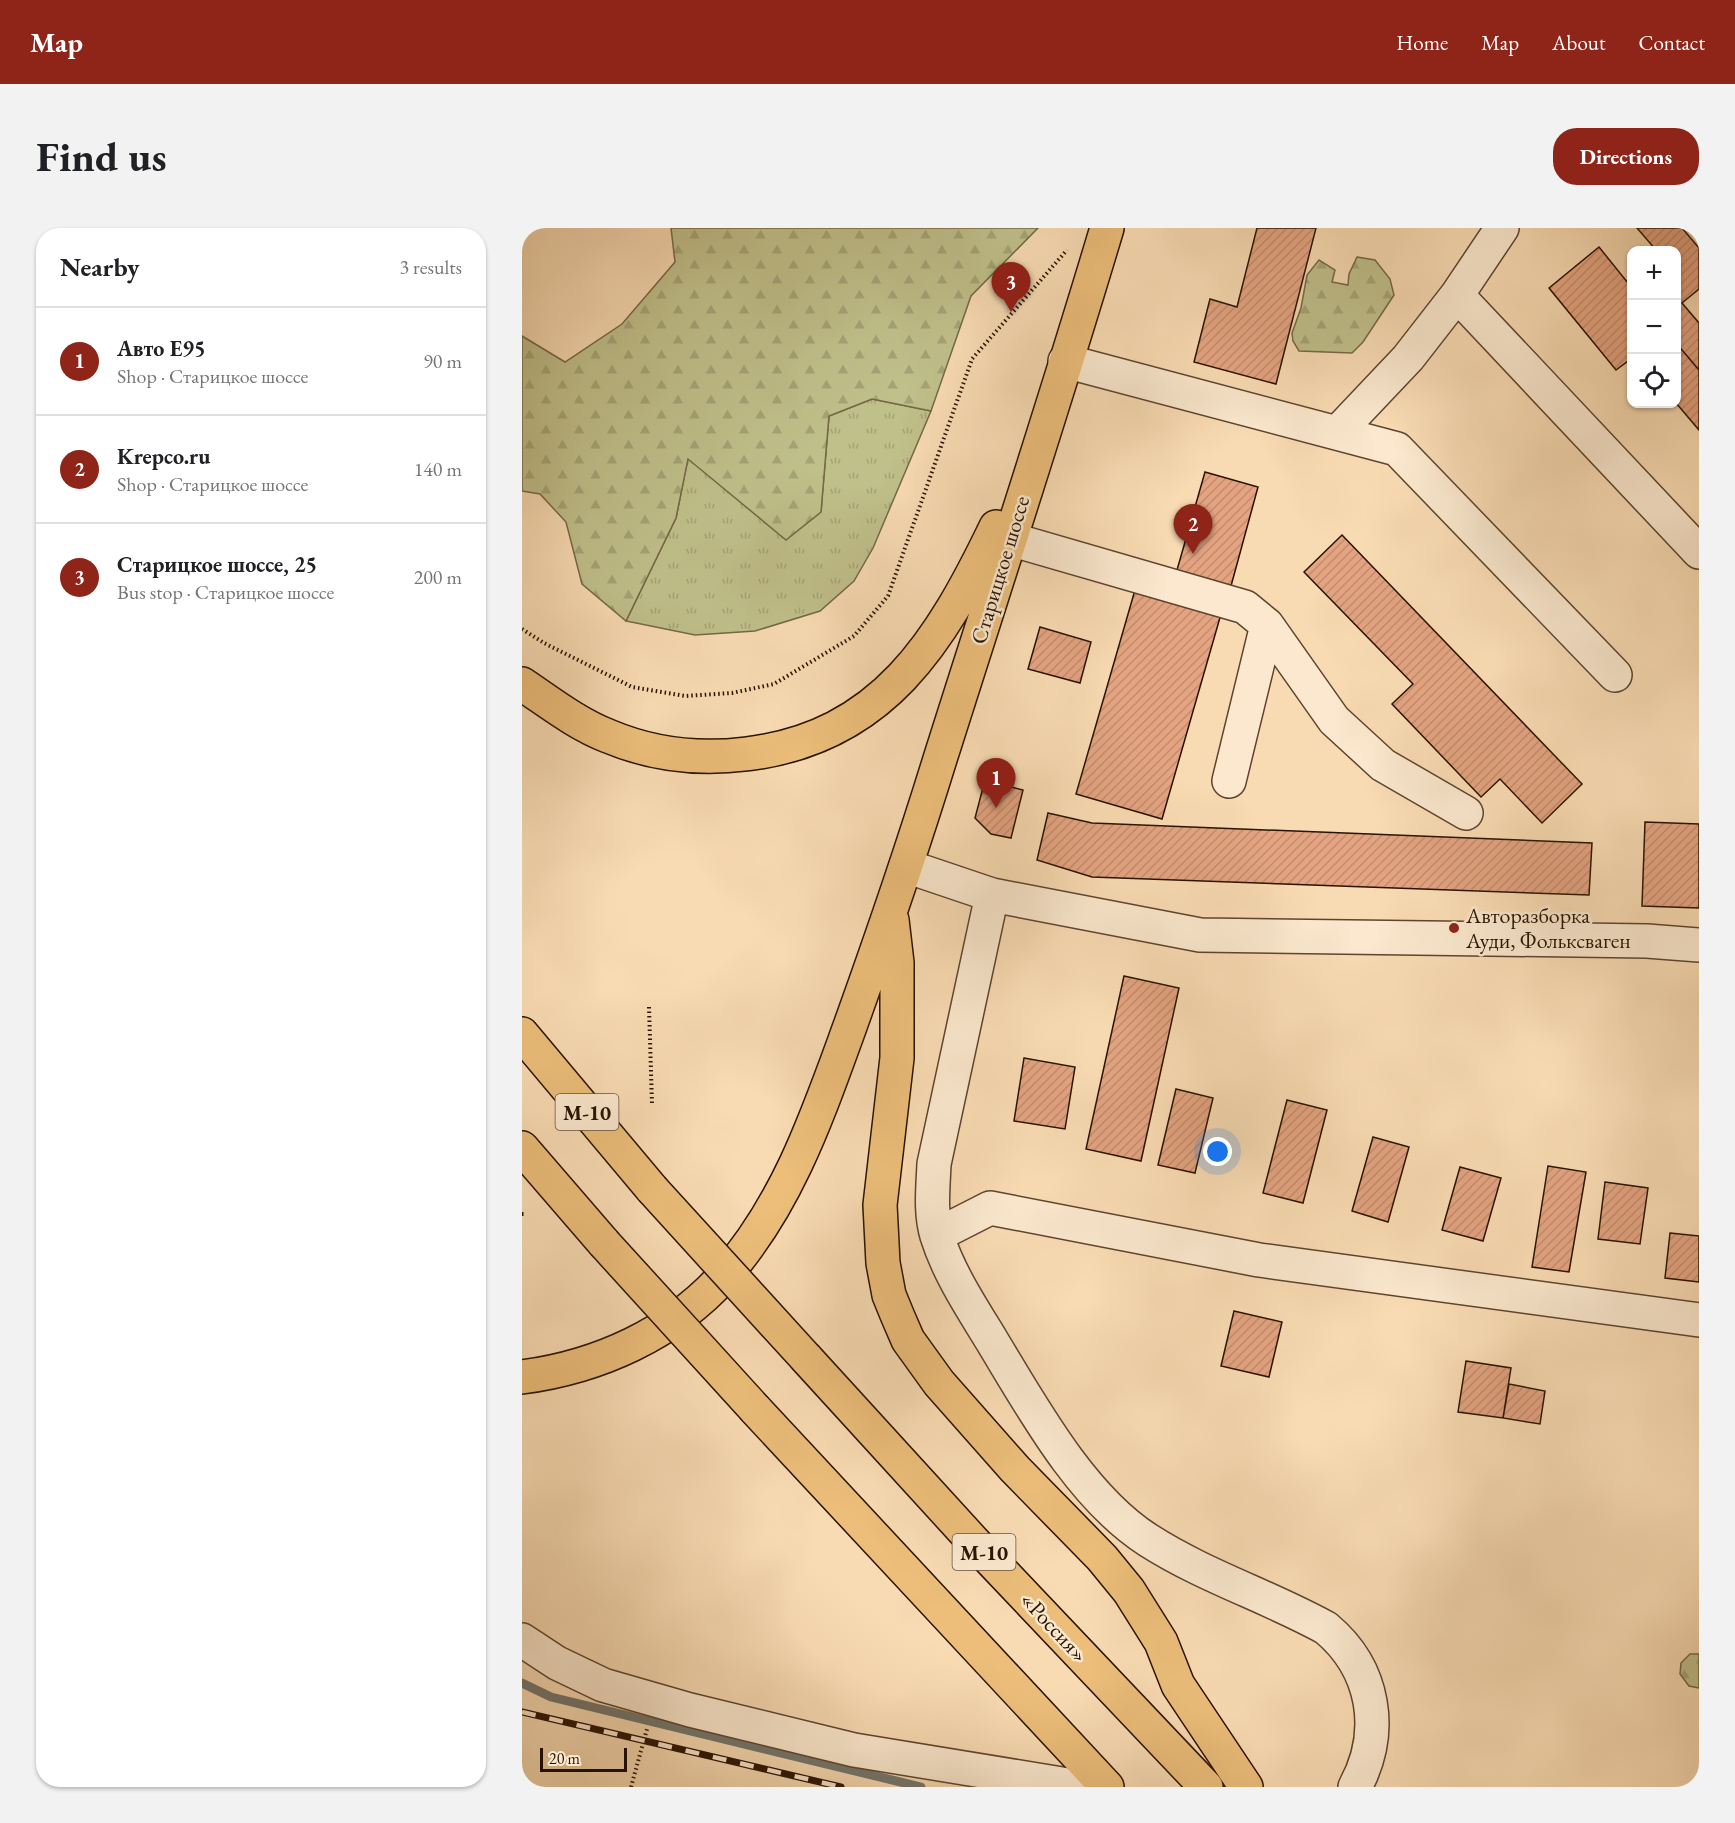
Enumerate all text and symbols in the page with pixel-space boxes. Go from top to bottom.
text: Map [30,24,83,60]
text: Home [1396,29,1448,56]
text: Map [1481,29,1519,56]
text: About [1552,29,1605,56]
text: Contact [1638,29,1705,56]
button: Directions [1553,128,1699,185]
text: Find us [36,129,167,184]
map controls [1627,246,1681,408]
button: + [1627,246,1681,300]
text: Nearby [60,250,140,284]
text: 3 results [399,254,462,280]
pin: 3 [992,262,1030,312]
button: − [1627,300,1681,354]
text: Авто E95 [117,334,206,363]
text: 1 [74,348,85,374]
text: 90 m [423,348,462,374]
button: locate [1627,354,1681,408]
text: Shop · Старицкое шоссе [117,363,308,389]
text: Krepco.ru [117,442,210,471]
text: 2 [74,456,85,482]
text: 140 m [414,456,462,482]
text: Shop · Старицкое шоссе [117,471,308,497]
street label: Старицкое шоссе [964,492,1036,648]
pin: 2 [1174,504,1212,554]
text: Старицкое шоссе, 25 [117,550,317,579]
text: 3 [74,564,85,590]
text: 200 m [414,564,462,590]
text: Bus stop · Старицкое шоссе [117,579,334,605]
pin: 1 [976,758,1016,808]
place label: Авторазборка Ауди, Фольксваген [1465,901,1631,955]
marker: Авторазборка Ауди, Фольксваген [1447,921,1461,935]
road number: М-10 [556,1094,619,1130]
your location [1203,1137,1232,1166]
road number: М-10 [952,1534,1016,1570]
street label: «Россия» [1014,1585,1094,1669]
scale bar [540,1745,627,1772]
text: 20 m [549,1748,580,1769]

